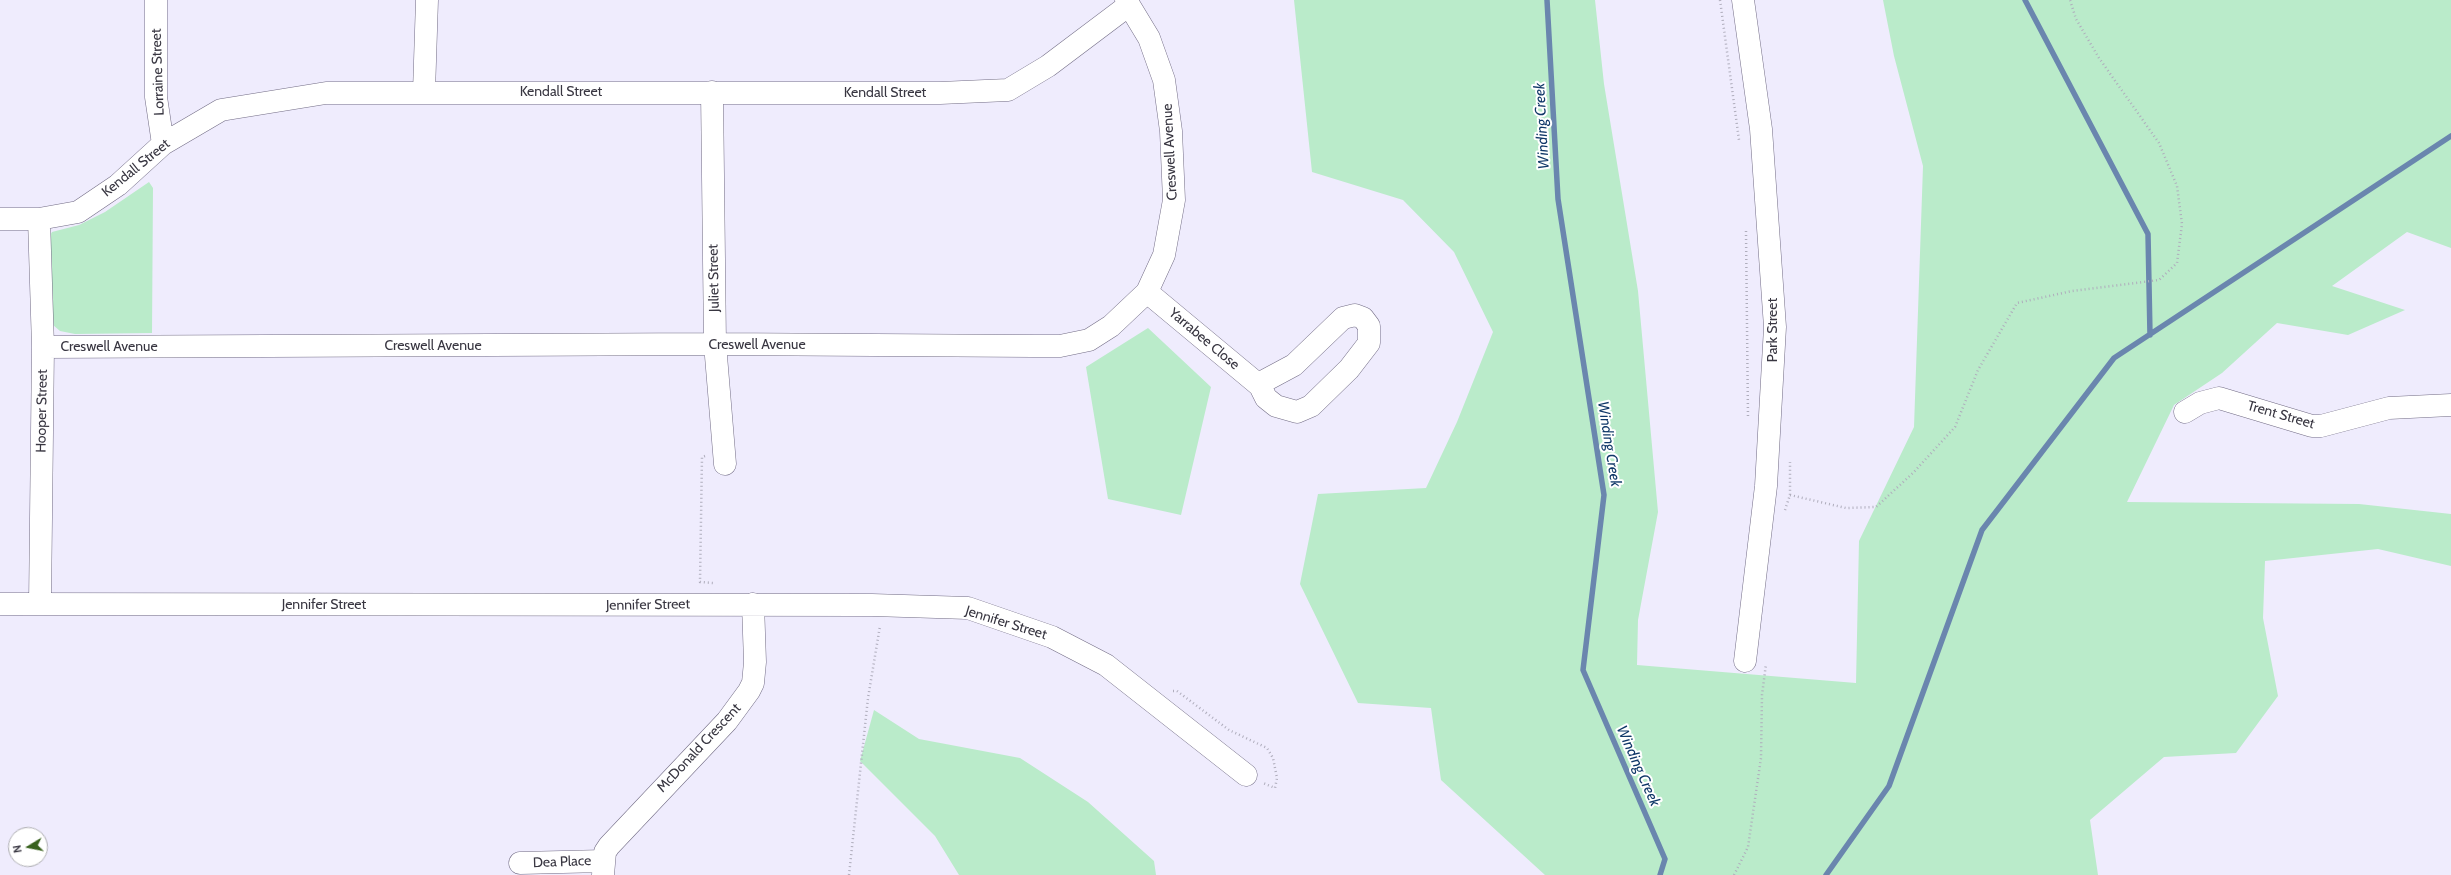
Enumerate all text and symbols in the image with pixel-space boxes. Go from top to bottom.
street label: Lorraine Street [148,28,168,116]
water label: Winding Creek [1531,82,1553,170]
street label: Kendall Street [520,84,602,100]
street label: Kendall Street [844,85,926,101]
street label: Creswell Avenue [1159,103,1181,201]
street label: Kendall Street [99,135,173,201]
street label: Juliet Street [705,244,723,312]
street label: Park Street [1765,298,1781,362]
street label: Yarrabee Close [1165,305,1243,373]
street label: Creswell Avenue [708,337,806,353]
street label: Creswell Avenue [384,338,482,354]
street label: Creswell Avenue [60,339,158,355]
street label: Hooper Street [33,369,51,453]
street label: Trent Street [2245,397,2317,433]
water label: Winding Creek [1593,400,1625,488]
street label: Jennifer Street [606,596,690,614]
street label: Jennifer Street [282,597,366,613]
street label: Jennifer Street [963,603,1049,643]
street label: McDonald Crescent [653,700,745,796]
water label: Winding Creek [1612,723,1664,809]
north arrow [8,827,48,867]
text: N [10,844,25,854]
street label: Dea Place [532,853,592,871]

